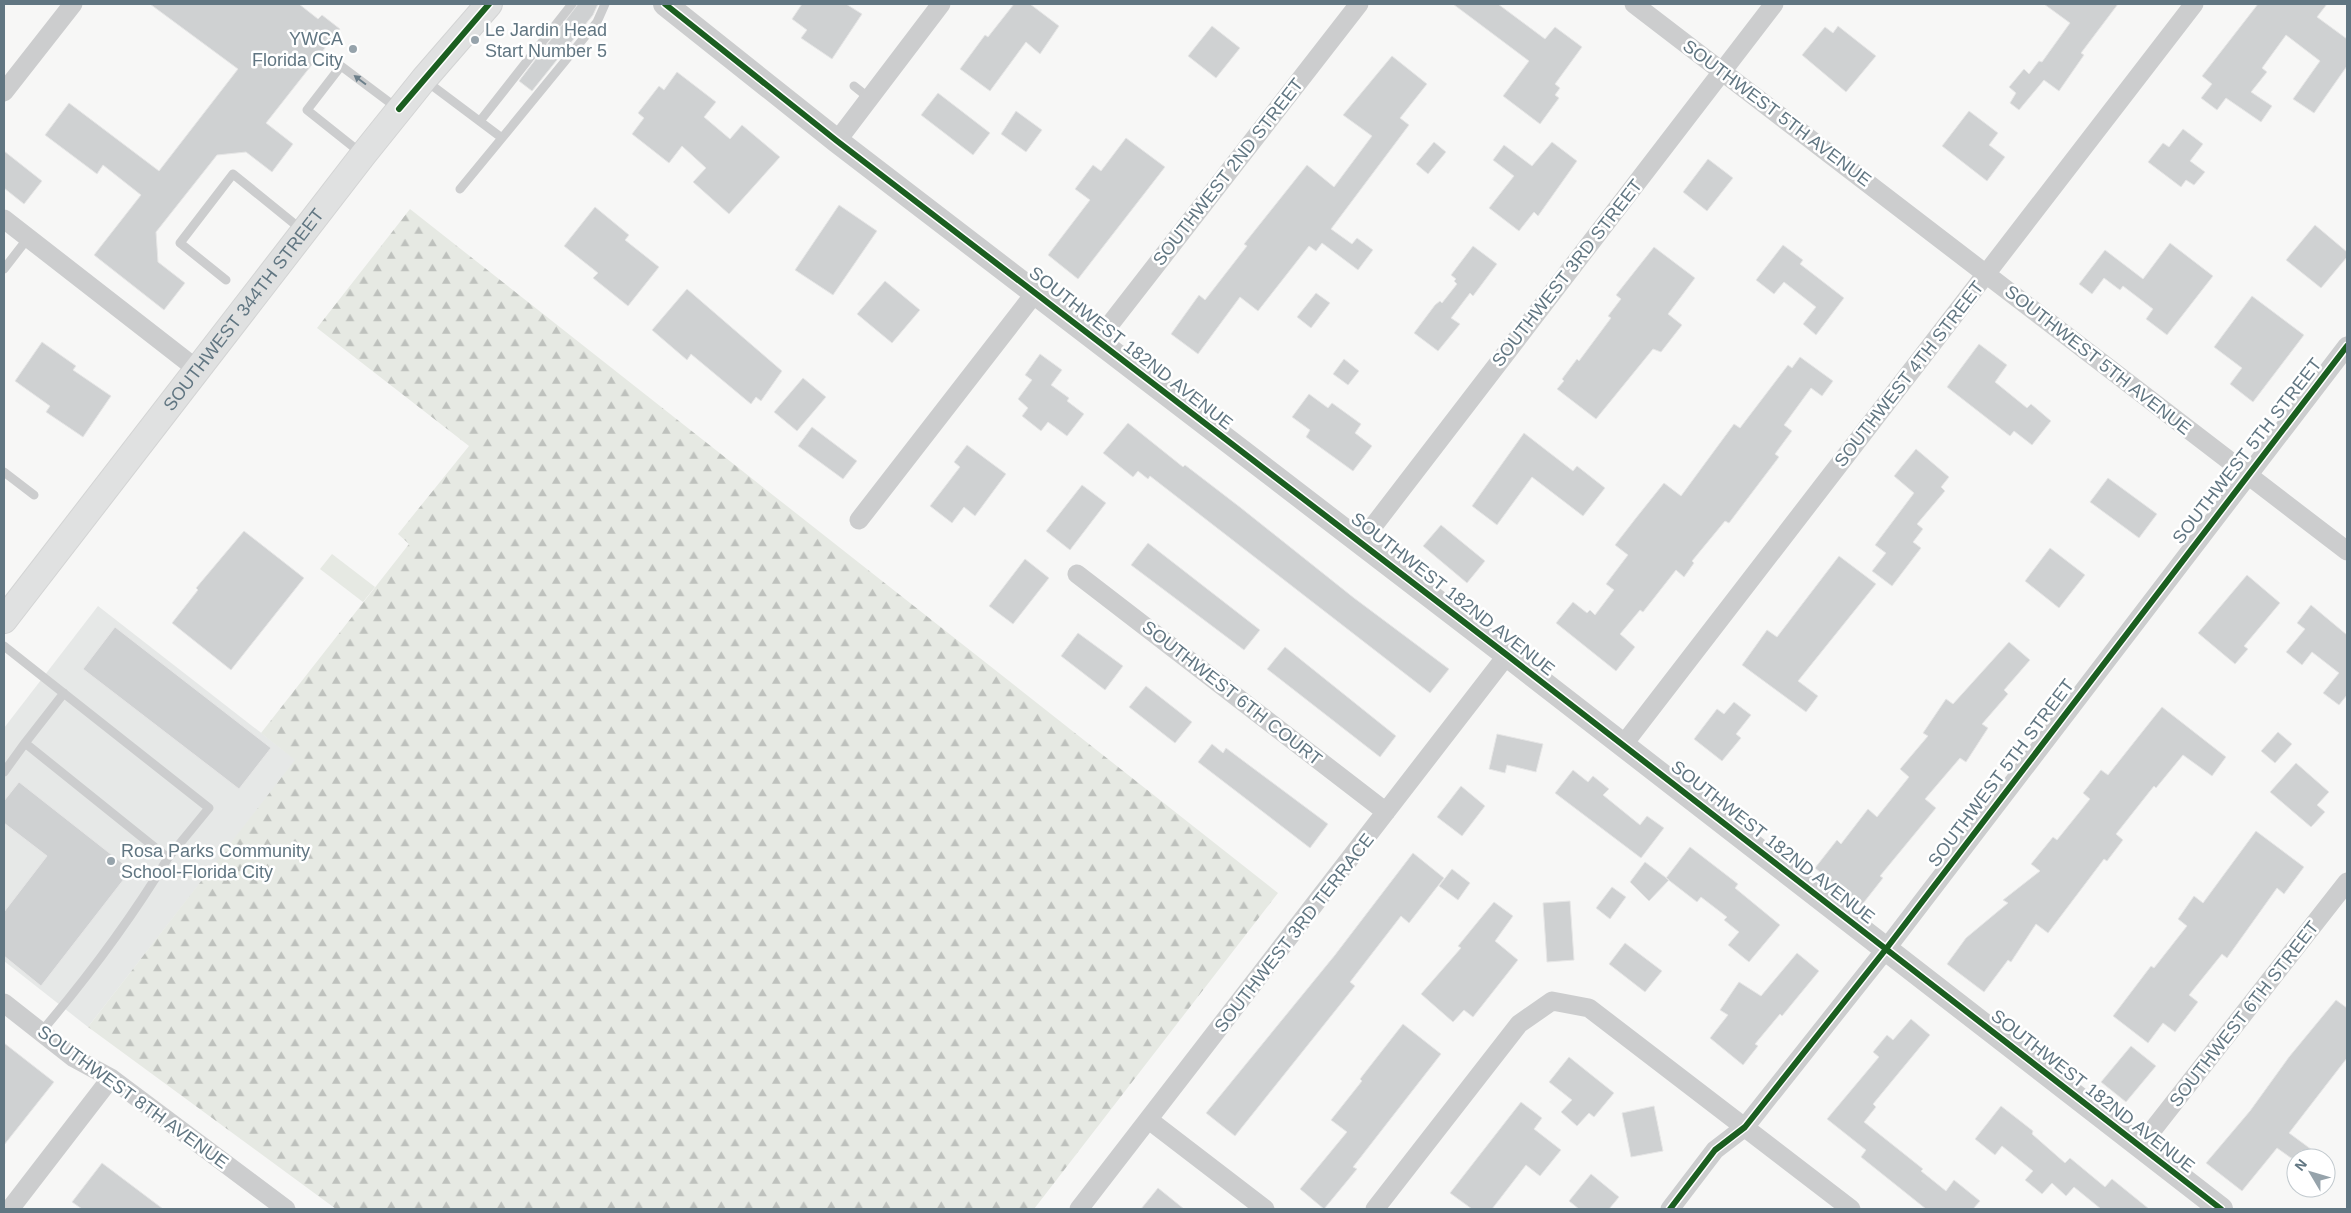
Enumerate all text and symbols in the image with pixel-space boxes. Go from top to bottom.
place label: Le Jardin Head Start Number 5 [485,20,607,61]
place label: YWCA Florida City [252,29,343,70]
marker: Le Jardin Head Start Number 5 [469,34,481,46]
street label: SOUTHWEST 5TH AVENUE [1679,36,1875,190]
marker: YWCA Florida City [347,43,359,55]
one-way arrow [353,75,367,85]
street label: SOUTHWEST 2ND STREET [1149,75,1307,269]
street label: SOUTHWEST 3RD STREET [1488,176,1646,370]
street label: SOUTHWEST 344TH STREET [159,205,328,415]
street label: SOUTHWEST 182ND AVENUE [1025,262,1237,434]
street label: SOUTHWEST 4TH STREET [1830,277,1988,471]
street label: SOUTHWEST 5TH AVENUE [2001,281,2195,439]
street label: SOUTHWEST 5TH STREET [2168,354,2326,548]
street label: SOUTHWEST 182ND AVENUE [1347,508,1559,680]
street label: SOUTHWEST 6TH COURT [1138,617,1326,769]
street label: SOUTHWEST 5TH STREET [1924,675,2078,871]
street label: SOUTHWEST 182ND AVENUE [1667,756,1879,928]
street label: SOUTHWEST 3RD TERRACE [1210,830,1378,1036]
place label: Rosa Parks Community School-Florida City [121,841,310,882]
marker: Rosa Parks Community School-Florida City [105,855,117,867]
street label: SOUTHWEST 6TH STREET [2165,917,2323,1111]
street label: SOUTHWEST 182ND AVENUE [1987,1005,2199,1177]
street label: SOUTHWEST 8TH AVENUE [34,1021,232,1173]
north arrow [2286,1148,2336,1198]
text: N [2291,1156,2310,1174]

